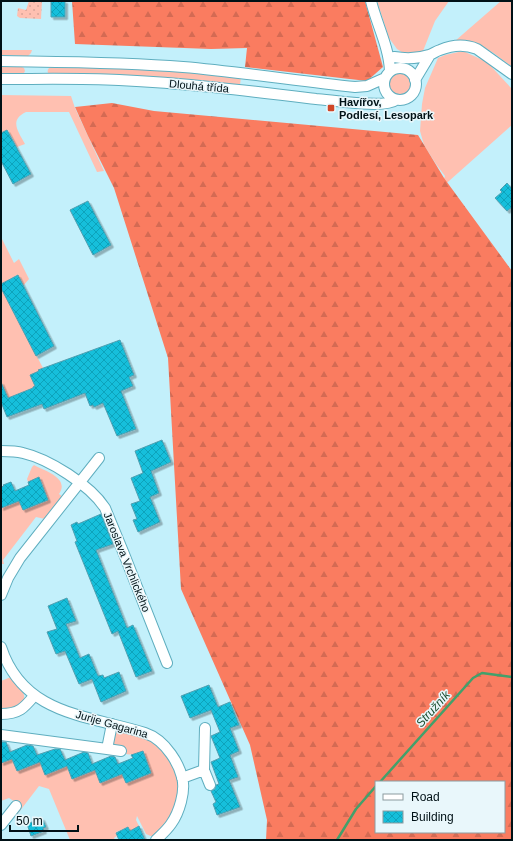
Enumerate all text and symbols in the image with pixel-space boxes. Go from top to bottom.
street label: Dlouhá třída [169,77,230,95]
place label: Havířov, Podlesí, Lesopark [339,96,434,121]
marker: Havířov, Podlesí, Lesopark [326,103,336,113]
street label: Jaroslava Vrchlického [101,510,153,614]
water label: Stružník [413,687,454,730]
street label: Jurije Gagarina [74,708,150,740]
legend [375,781,505,833]
text: Road [411,790,440,804]
scale bar [10,807,78,833]
text: Building [411,810,454,824]
text: 50 m [16,814,43,828]

